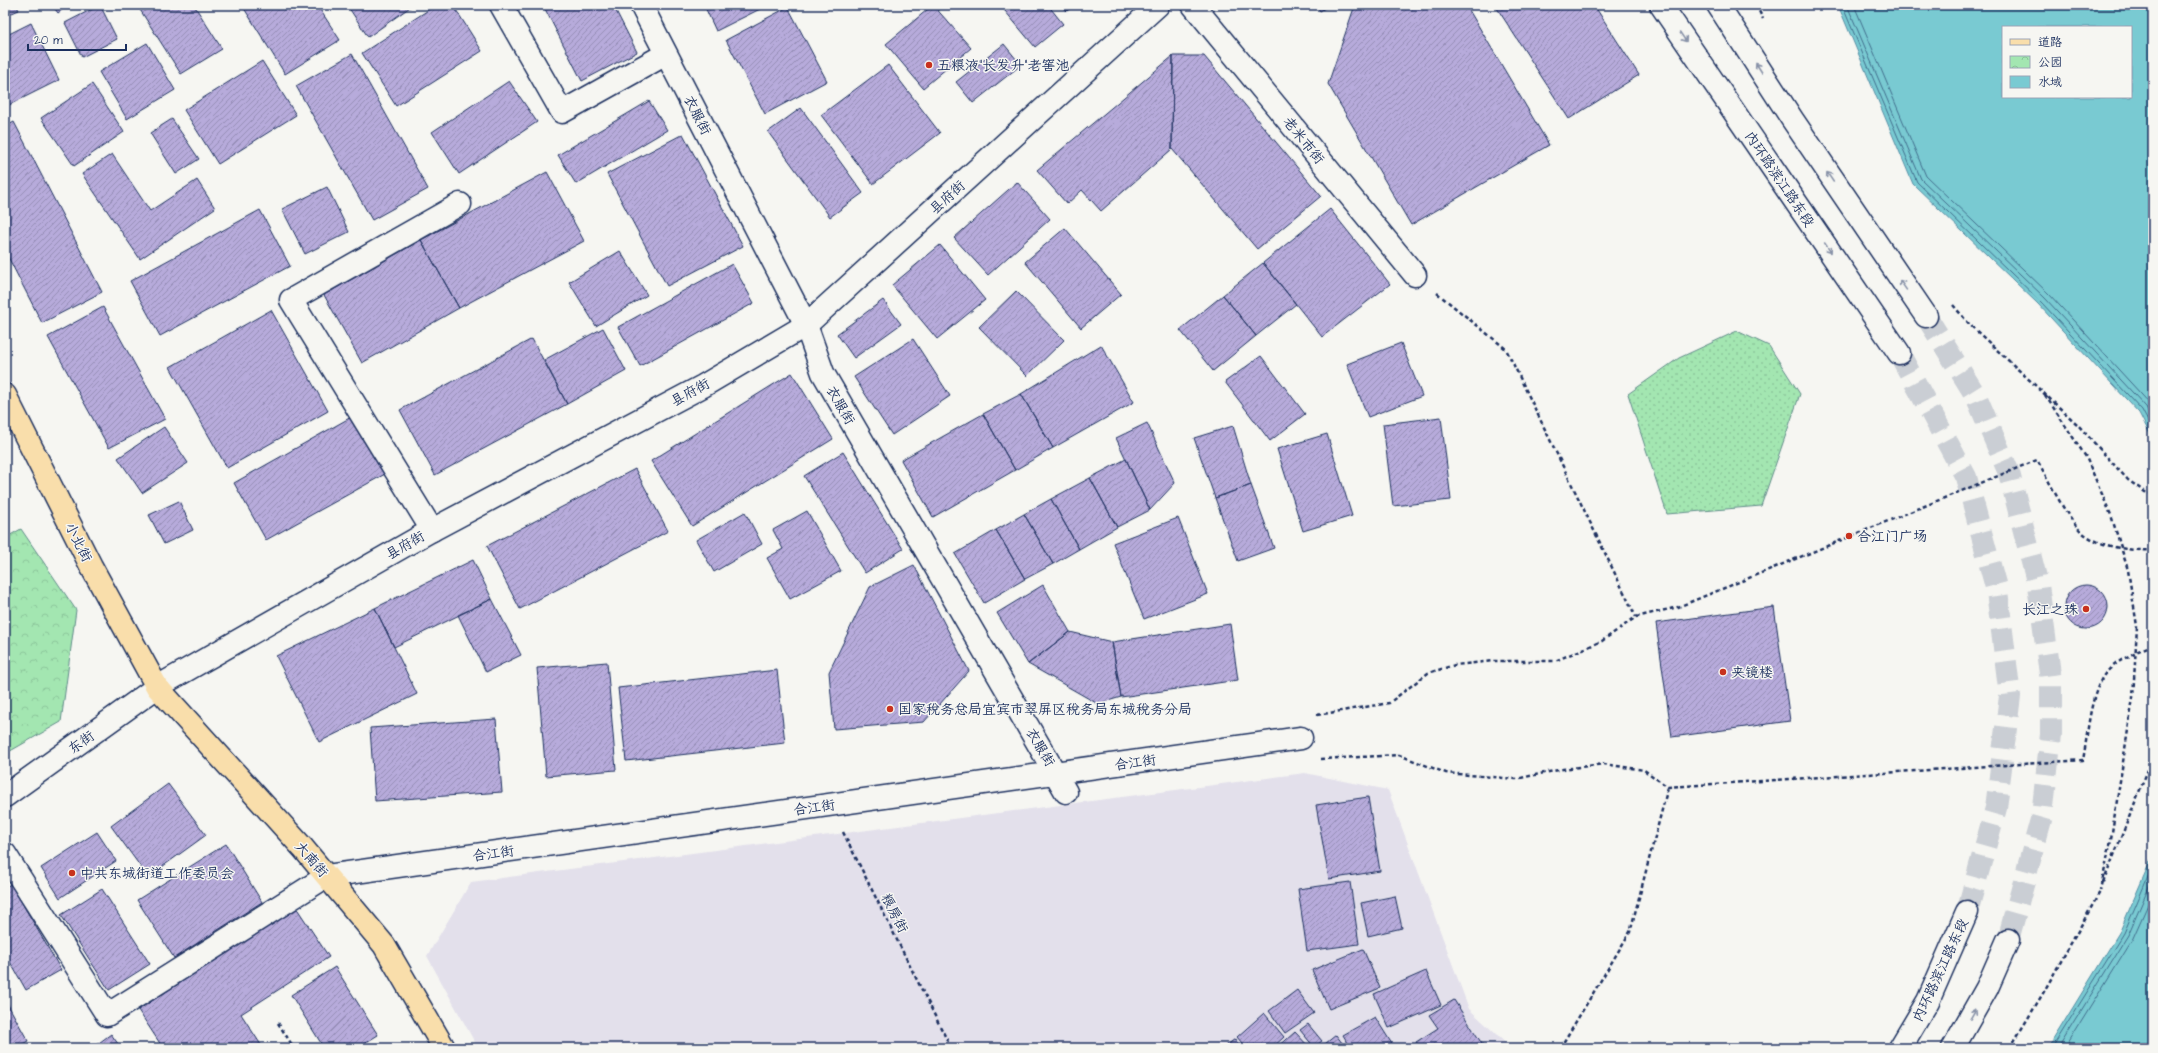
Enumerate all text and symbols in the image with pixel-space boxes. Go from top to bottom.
scale bar [28,26,126,52]
legend [2002,26,2132,98]
one-way arrow [1679,31,1687,42]
text: 20 m [34,32,63,49]
text: 道路 [2038,34,2062,51]
text: 公园 [2038,54,2062,71]
place label: 五粮液“长发升”老窖池 [937,56,1070,76]
marker: 五粮液“长发升”老窖池 [924,60,934,70]
one-way arrow [1755,63,1763,74]
text: 水域 [2038,74,2062,91]
street label: 衣服街 [679,92,716,139]
street label: 老米市街 [1278,113,1329,169]
street label: 内环路滨江路东段 [1740,128,1819,232]
one-way arrow [1826,172,1834,183]
street label: 县府街 [925,176,970,219]
one-way arrow [1824,243,1832,254]
one-way arrow [1899,279,1907,290]
street label: 县府街 [667,374,714,412]
street label: 衣服街 [821,382,859,429]
street label: 小北街 [60,519,97,566]
street label: 县府街 [382,527,429,565]
place label: 合江门广场 [1857,527,1927,547]
marker: 合江门广场 [1844,531,1854,541]
place label: 长江之珠 [2022,600,2078,620]
marker: 长江之珠 [2081,604,2091,614]
place label: 夹镜楼 [1731,663,1773,683]
marker: 夹镜楼 [1718,667,1728,677]
place label: 国家税务总局宜宾市翠屏区税务局东城税务分局 [898,700,1192,720]
marker: 国家税务总局宜宾市翠屏区税务局东城税务分局 [885,704,895,714]
street label: 衣服街 [1021,724,1060,771]
street label: 东街 [64,726,99,759]
street label: 合江街 [1113,750,1157,776]
street label: 合江街 [792,795,836,821]
street label: 大南街 [290,837,333,882]
street label: 合江街 [471,841,515,867]
place label: 中共东城街道工作委员会 [80,864,234,884]
marker: 中共东城街道工作委员会 [67,868,77,878]
street label: 粮房街 [876,890,913,937]
street label: 内环路滨江路东段 [1908,915,1974,1025]
one-way arrow [1969,1008,1977,1020]

